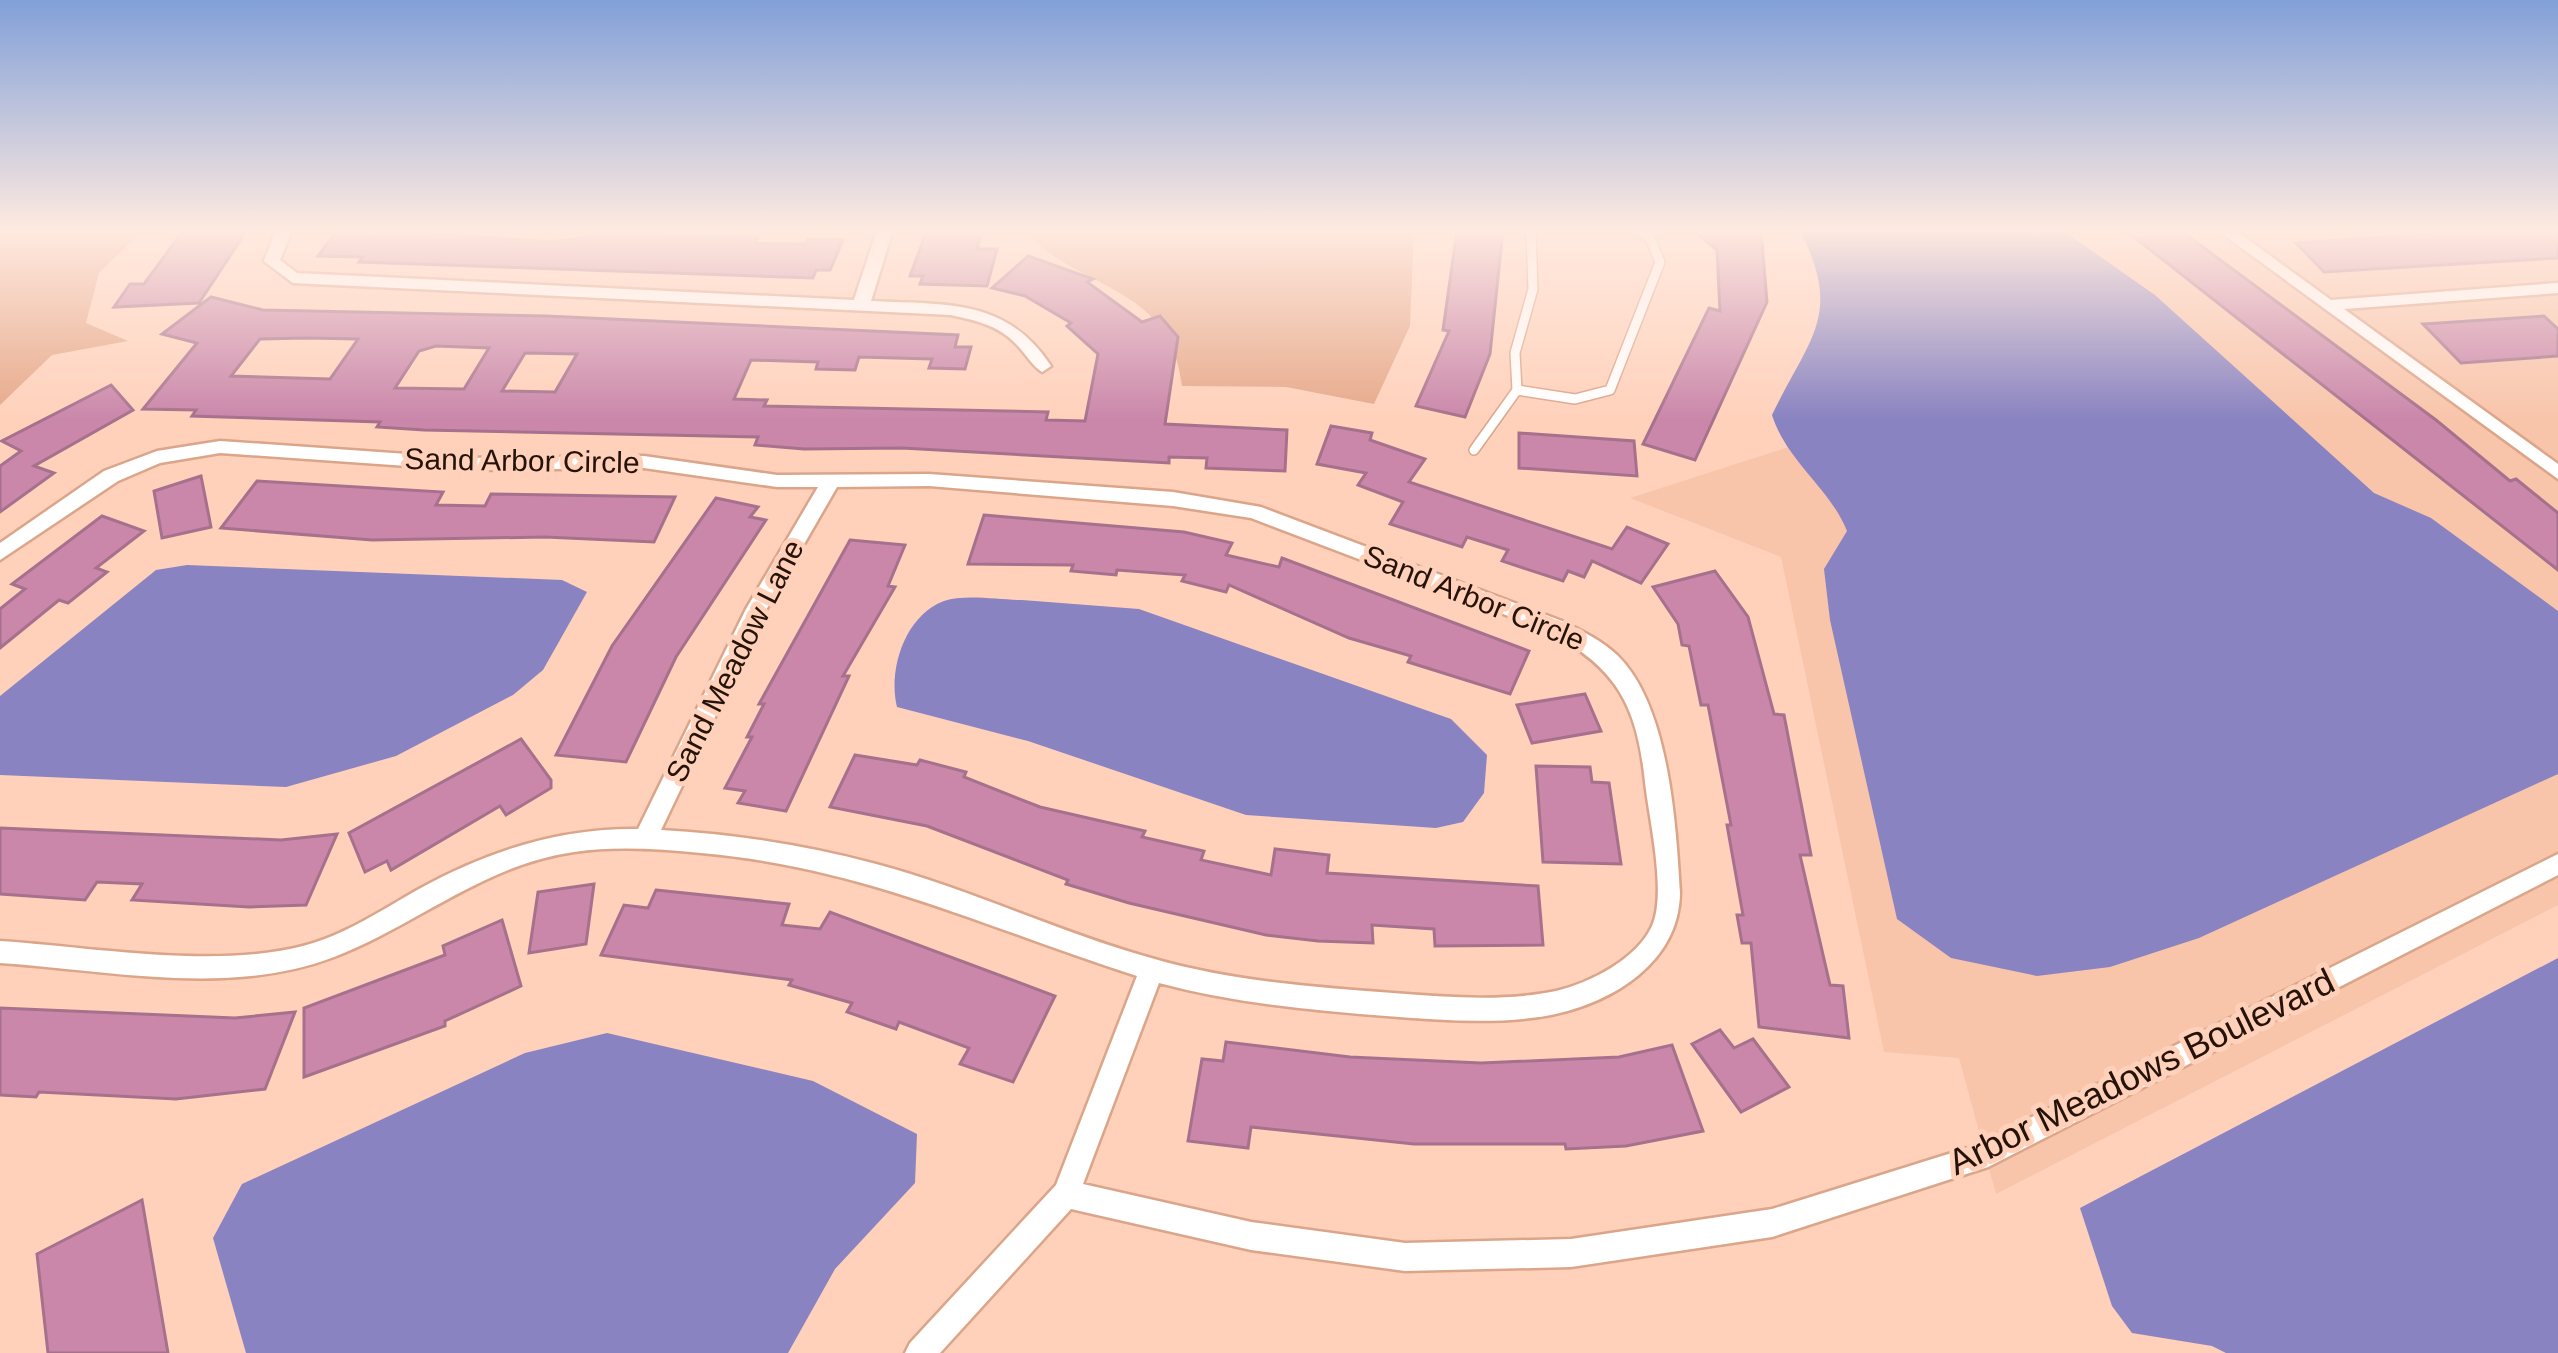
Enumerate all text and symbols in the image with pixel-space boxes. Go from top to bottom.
street label: Sand Arbor Circle [404,442,640,479]
street label: Sand Meadow Lane [659,534,810,787]
street label: Sand Arbor Circle [1359,538,1589,657]
street label: Arbor Meadows Boulevard [1942,960,2341,1183]

